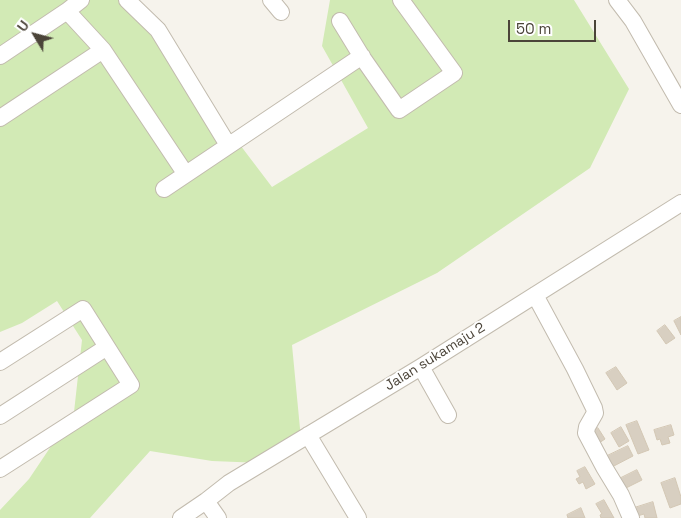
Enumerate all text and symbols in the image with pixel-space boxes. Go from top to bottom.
north arrow [10,10,60,60]
scale bar [511,10,598,42]
text: U [13,17,33,35]
text: 50 m [516,19,551,38]
street label: Jalan sukamaju 2 [382,319,488,395]

